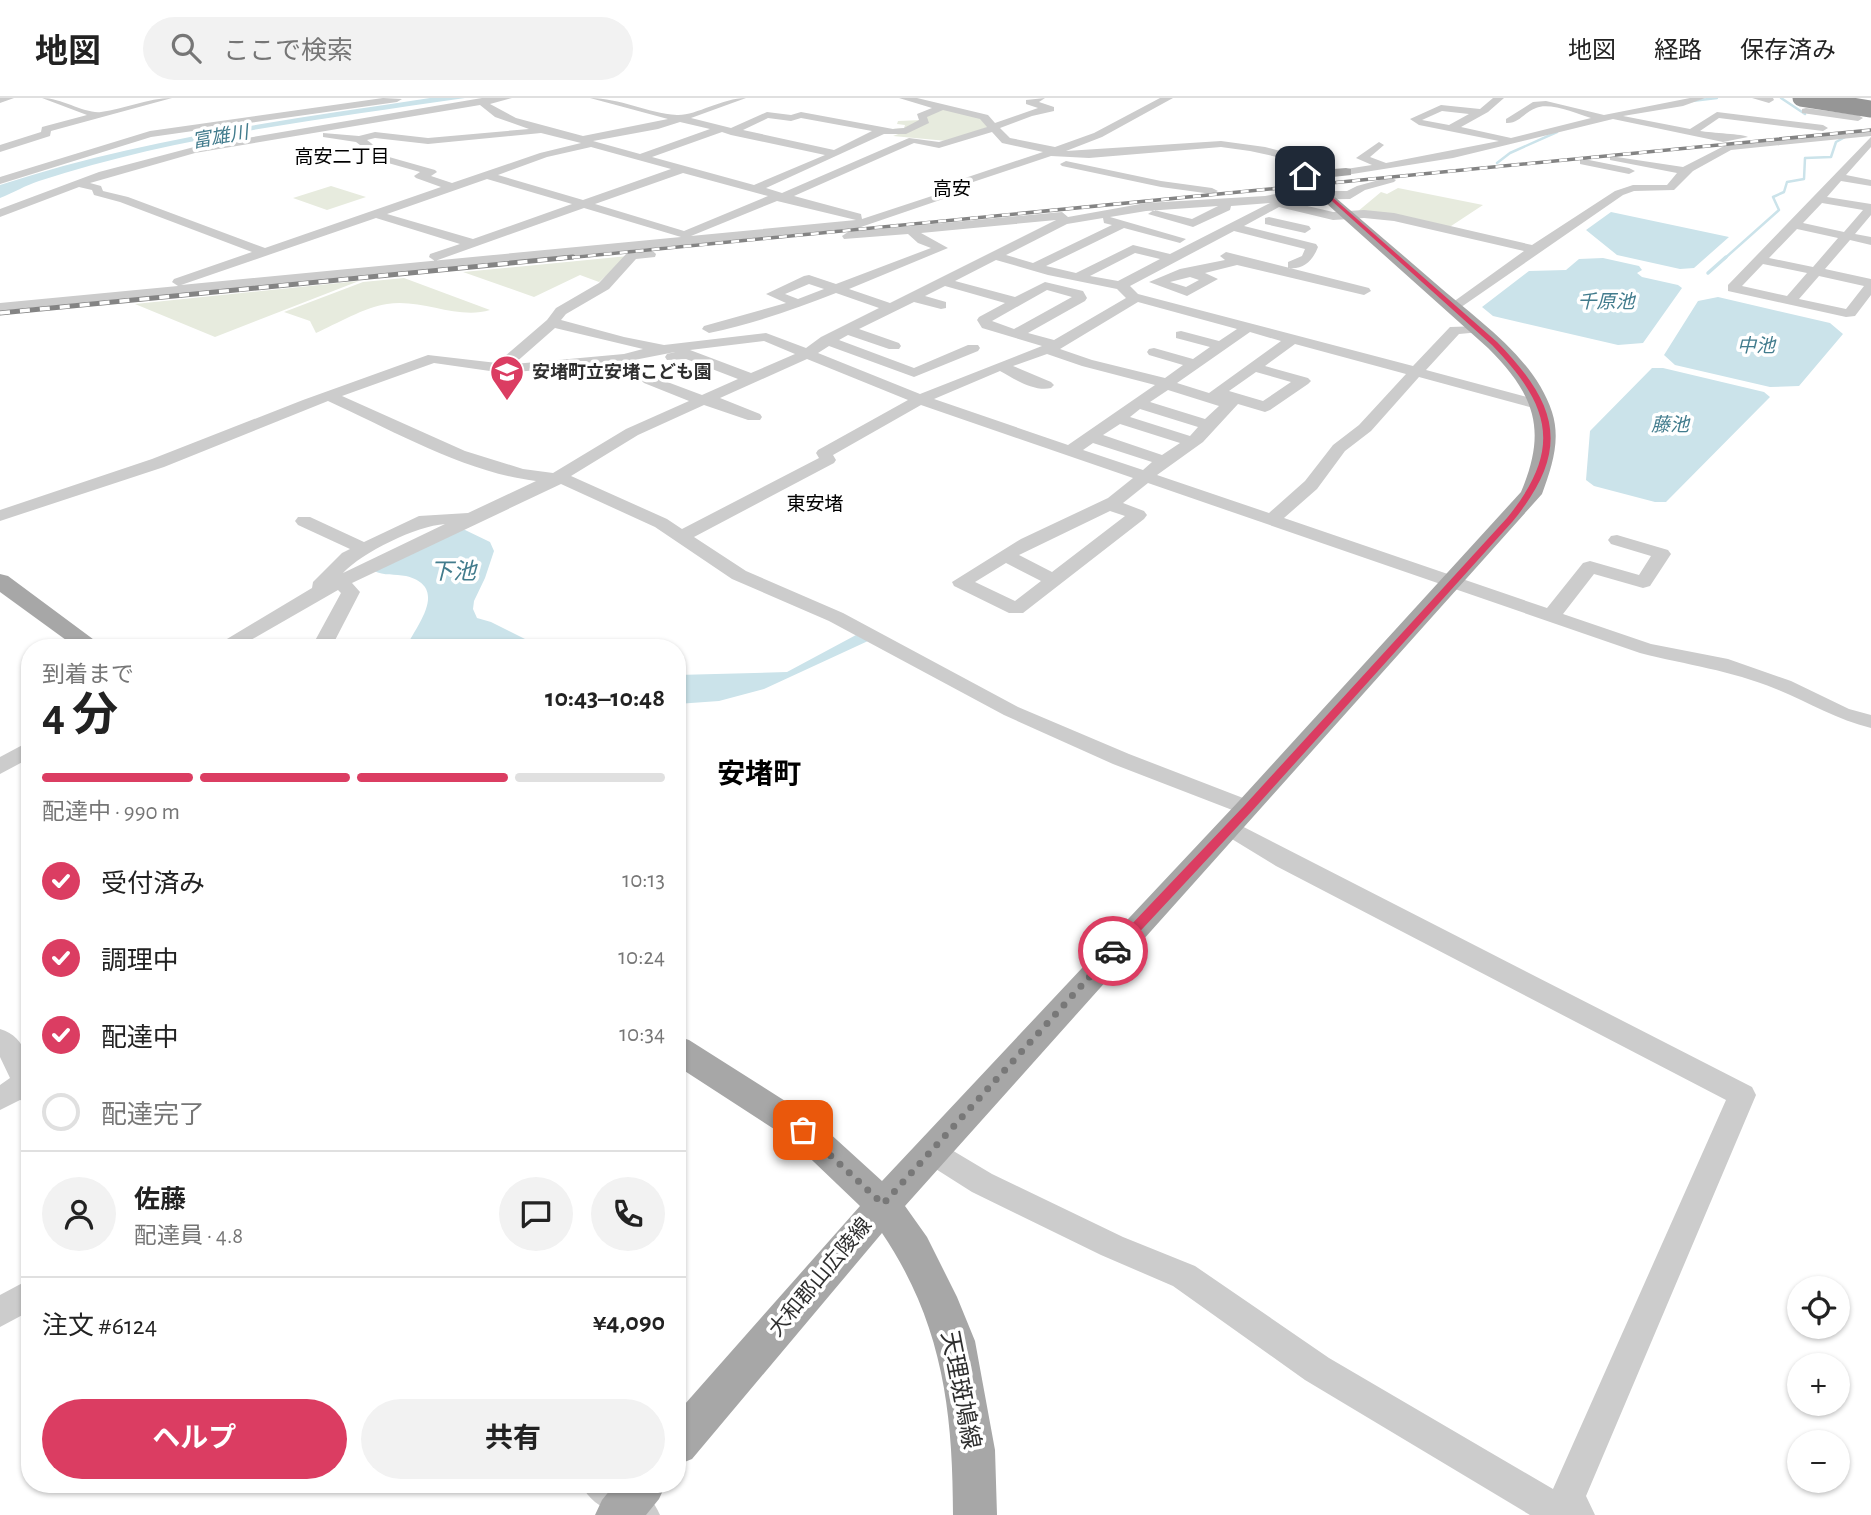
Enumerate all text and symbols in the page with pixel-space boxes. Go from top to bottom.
search box [143,17,633,80]
icon: search [167,29,205,67]
text: 地図 [35,36,101,69]
text: ここで検索 [223,38,353,64]
text: 地図 [1568,39,1616,63]
text: 経路 [1654,39,1702,63]
text: 保存済み [1740,39,1836,63]
water label: 富雄川 [190,122,252,152]
pin [1275,146,1335,206]
district label: 高安二丁目 [294,147,390,167]
icon: home [1286,157,1324,195]
district label: 高安 [933,179,971,199]
water label: 千原池 [1577,292,1636,312]
water label: 中池 [1737,336,1777,356]
school or university icon: 安堵町立安堵こども園 [488,353,526,402]
place label: 安堵町立安堵こども園 [532,362,712,382]
water label: 藤池 [1651,415,1691,435]
district label: 東安堵 [786,494,844,514]
water label: 下池 [430,559,478,584]
text: 到着まで [42,664,134,687]
text: 10:43–10:48 [545,685,665,711]
text: 4 分 [42,693,118,739]
district label: 安堵町 [717,759,801,789]
text: 配達中 · 990 m [42,801,180,824]
icon: check [42,862,80,900]
text: 10:13 [622,869,665,892]
text: 受付済み [101,871,205,897]
courier [1078,916,1148,986]
icon: car [1094,932,1132,970]
icon: check [42,939,80,977]
text: 10:24 [618,946,665,969]
text: 調理中 [101,948,179,974]
icon: check [42,1016,80,1054]
text: 10:34 [619,1023,665,1046]
text: 配達中 [101,1025,179,1051]
pin [773,1100,833,1160]
text: 配達完了 [101,1102,205,1128]
icon: bag [784,1111,822,1149]
button: person [42,1177,116,1251]
button: chat [499,1177,573,1251]
button: phone [591,1177,665,1251]
text: 佐藤 [134,1187,186,1213]
street label: 大和郡山広陵線 [764,1214,876,1340]
text: 配達員 · 4.8 [134,1225,243,1248]
map controls [1787,1276,1850,1493]
button: locate [1787,1276,1850,1339]
text: ¥4,090 [593,1309,665,1335]
text: 注文 #6124 [42,1313,157,1339]
street label: 天理斑鳩線 [937,1329,985,1451]
button: + [1787,1353,1850,1416]
button: ヘルプ [42,1399,347,1479]
button: 共有 [361,1399,665,1479]
button: − [1787,1430,1850,1493]

